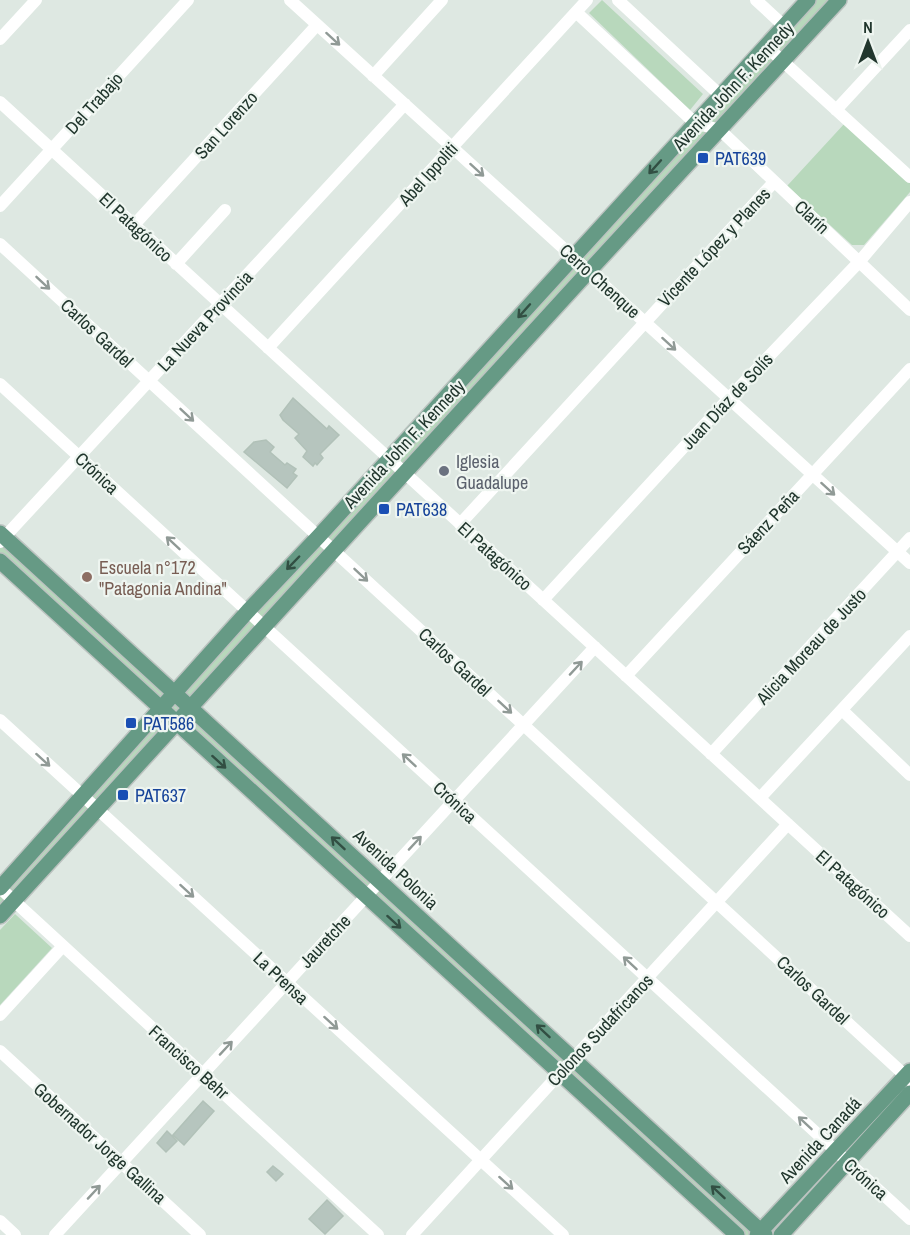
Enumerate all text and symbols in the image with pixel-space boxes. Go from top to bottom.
north arrow [838,12,898,72]
street label: Avenida John F. Kennedy [666,16,800,157]
text: N [863,16,873,38]
one-way arrow [325,32,340,46]
street label: Del Trabajo [59,67,129,139]
street label: San Lorenzo [189,86,263,164]
street label: Abel Ippoliti [392,137,463,212]
place label: PAT639 [715,146,766,171]
marker: PAT639 [696,151,710,165]
one-way arrow [648,159,662,174]
one-way arrow [470,163,485,177]
street label: Vicente López y Planes [652,182,776,312]
street label: El Patagónico [94,187,178,267]
street label: Clarín [789,194,835,240]
street label: Cerro Chenque [554,238,646,324]
street label: La Nueva Provincia [152,265,258,377]
one-way arrow [35,276,50,290]
street label: Carlos Gardel [55,293,139,373]
one-way arrow [517,304,531,319]
one-way arrow [661,337,676,351]
street label: Juan Díaz de Solís [676,347,778,455]
street label: Avenida John F. Kennedy [337,374,471,515]
one-way arrow [179,408,194,422]
street label: Crónica [70,446,124,500]
place label: Iglesia Guadalupe [456,449,528,495]
marker: Iglesia Guadalupe [437,464,451,478]
one-way arrow [821,482,836,496]
street label: Sáenz Peña [731,484,805,560]
place label: PAT638 [396,497,447,522]
marker: PAT638 [377,502,391,516]
street label: El Patagónico [452,516,538,596]
one-way arrow [166,536,181,550]
place label: Escuela n°172 "Patagonia Andina" [99,555,227,601]
one-way arrow [286,556,300,571]
one-way arrow [354,568,369,583]
marker: Escuela n°172 "Patagonia Andina" [80,570,94,584]
street label: Alicia Moreau de Justo [750,582,872,710]
street label: Carlos Gardel [413,622,497,702]
one-way arrow [568,661,583,676]
one-way arrow [497,700,512,714]
place label: PAT586 [143,711,194,736]
marker: PAT586 [124,716,138,730]
one-way arrow [35,752,50,766]
one-way arrow [402,753,417,767]
one-way arrow [211,755,226,769]
street label: Crónica [428,775,482,829]
place label: PAT637 [135,783,186,808]
marker: PAT637 [116,788,130,802]
street label: Avenida Polonia [347,822,444,915]
one-way arrow [331,836,346,850]
one-way arrow [408,836,422,851]
street label: El Patagónico [810,844,896,924]
one-way arrow [179,884,194,898]
street label: Jauretche [294,909,356,973]
one-way arrow [386,915,401,929]
street label: La Prensa [248,946,314,1010]
street label: Carlos Gardel [771,950,855,1030]
one-way arrow [623,955,638,970]
street label: Colonos Sudafricanos [541,968,659,1092]
one-way arrow [323,1016,338,1030]
street label: Francisco Behr [143,1019,235,1105]
one-way arrow [536,1024,551,1038]
one-way arrow [219,1041,234,1056]
street label: Gobernador Jorge Gallina [28,1077,172,1209]
street label: Avenida Canadá [773,1091,867,1189]
one-way arrow [798,1116,813,1130]
street label: Crónica [838,1152,894,1206]
one-way arrow [498,1176,513,1190]
one-way arrow [87,1185,101,1200]
one-way arrow [711,1185,726,1199]

